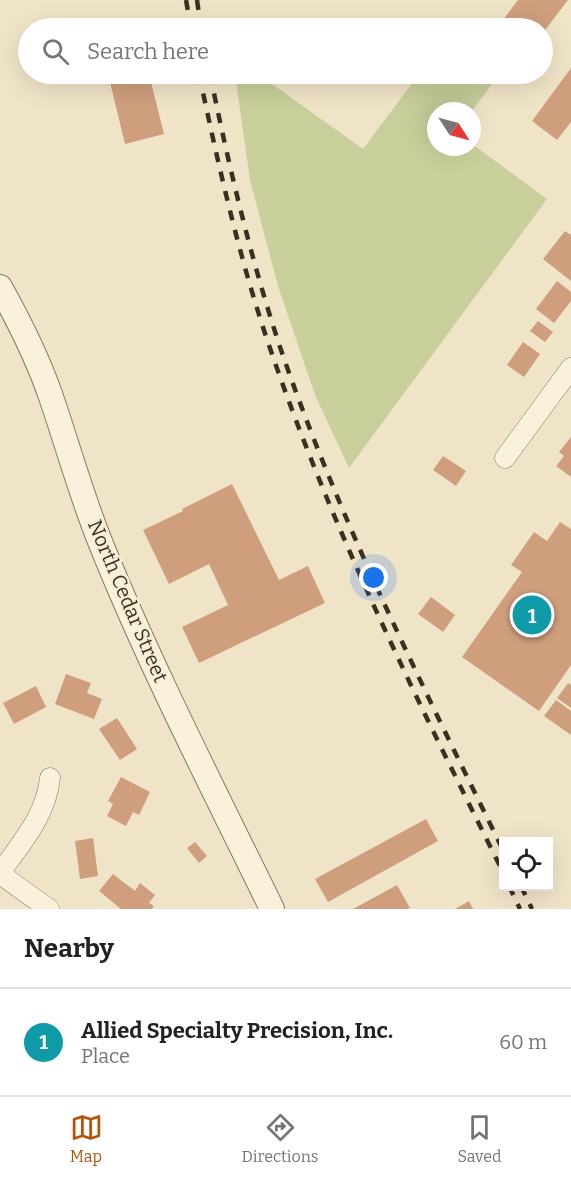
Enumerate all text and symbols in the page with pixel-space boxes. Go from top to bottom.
search box [18,18,553,84]
icon: search [39,35,72,68]
text: Search here [87,38,209,65]
north arrow [427,102,481,156]
street label: North Cedar Street [83,516,173,686]
your location [359,563,388,592]
pin: 1 [512,592,552,638]
map controls [499,837,553,891]
button: locate [499,837,553,891]
text: Nearby [24,933,114,964]
text: Allied Specialty Precision, Inc. [81,1017,393,1044]
text: 1 [39,1030,48,1054]
text: 60 m [499,1030,547,1054]
text: Place [81,1044,130,1068]
tab: Map [70,1111,103,1166]
tab: Directions [242,1111,319,1166]
tab: Saved [458,1111,501,1166]

